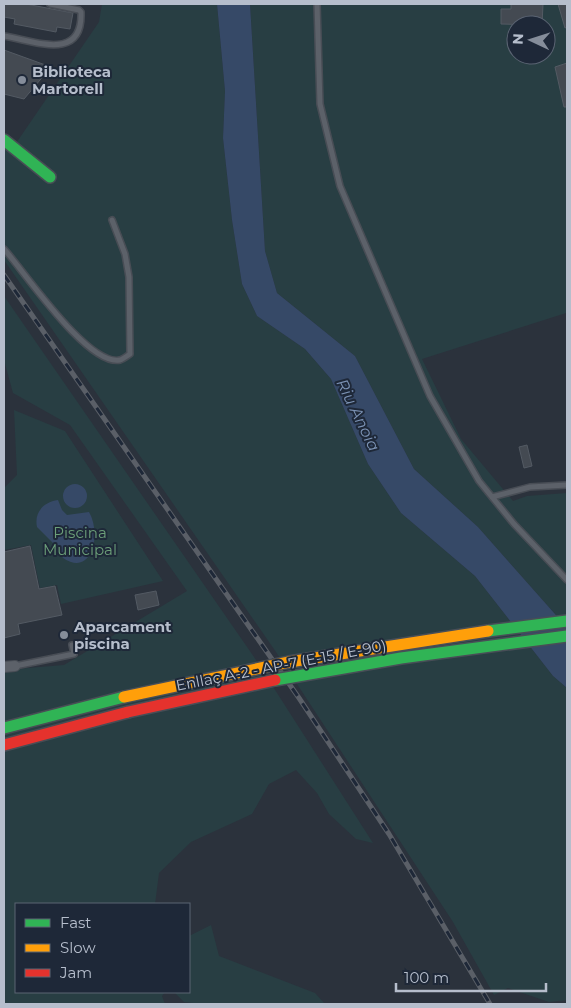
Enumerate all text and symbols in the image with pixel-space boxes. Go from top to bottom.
north arrow [506,15,556,65]
text: N [509,33,527,45]
place label: Biblioteca Martorell [32,62,111,98]
marker: Biblioteca Martorell [16,74,28,86]
water label: Riu Anoia [332,376,384,454]
park label: Piscina Municipal [43,523,117,559]
place label: Aparcament piscina [73,617,172,653]
marker: Aparcament piscina [58,629,70,641]
street label: Enllaç A-2 - AP-7 (E-15 / E-90) [174,635,388,695]
legend [15,903,190,993]
text: Fast [60,913,91,932]
text: Slow [60,938,96,957]
scale bar [396,960,546,992]
text: Jam [59,963,92,982]
text: 100 m [404,968,449,987]

